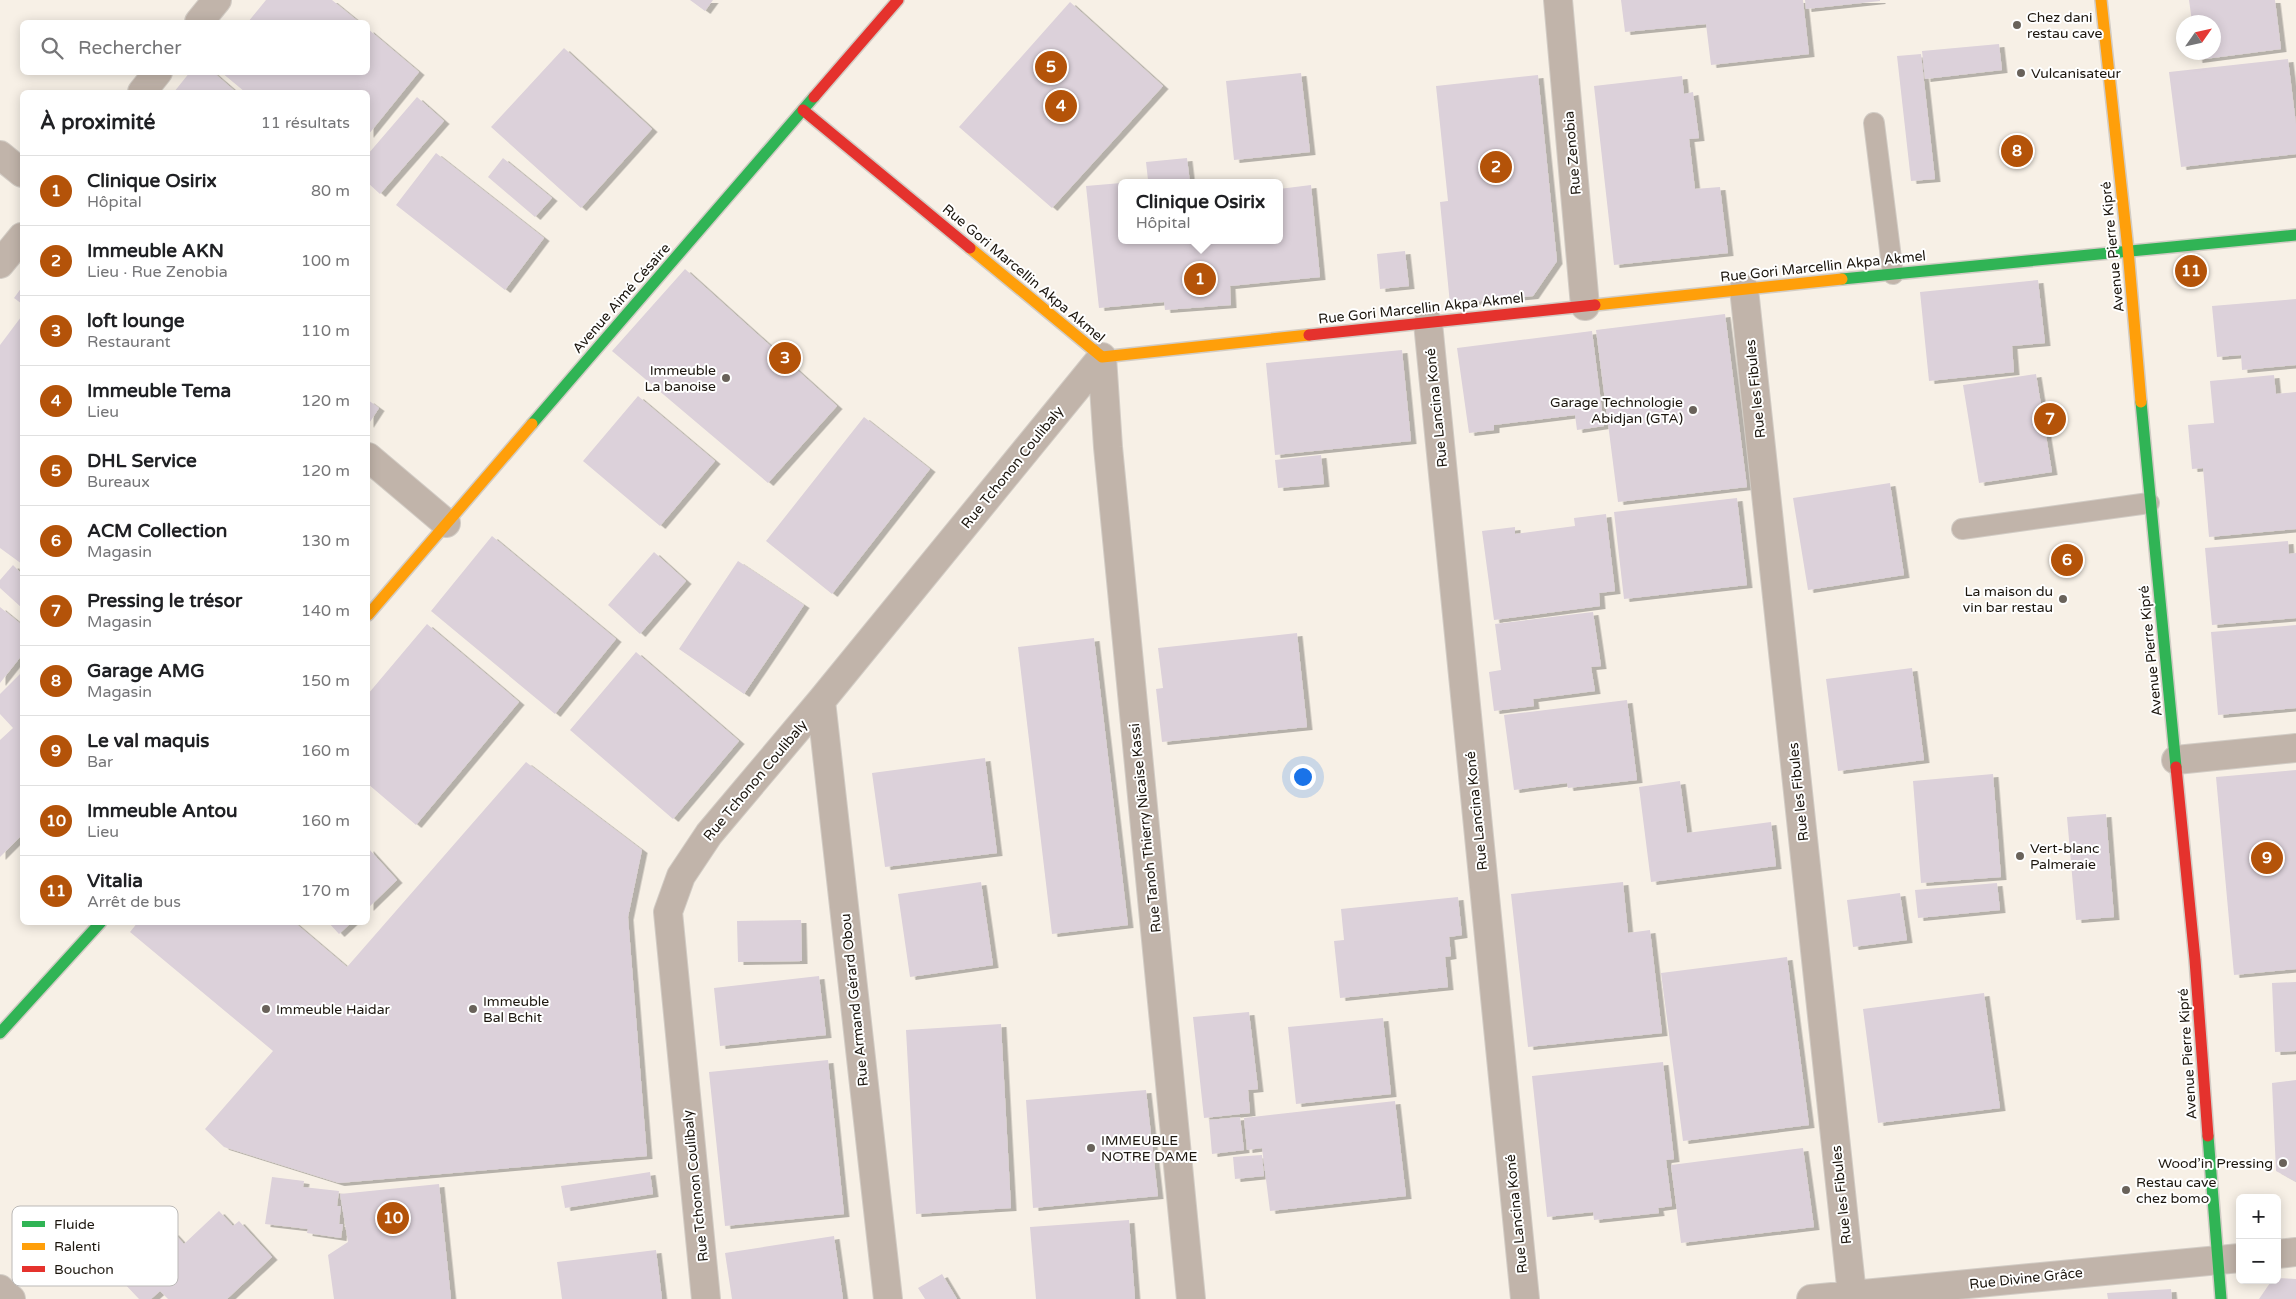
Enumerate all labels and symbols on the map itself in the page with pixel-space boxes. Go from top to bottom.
place label: Chez dani restau cave [2027,9,2103,42]
north arrow [2176,15,2221,60]
marker: Chez dani restau cave [2011,19,2023,31]
pin: 5 [1035,48,1067,86]
place label: Vulcanisateur [2031,65,2122,82]
marker: Vulcanisateur [2015,67,2027,79]
pin: 4 [1045,87,1077,125]
street label: Rue Zenobia [1560,110,1585,196]
pin: 8 [2001,132,2033,170]
pin: 2 [1480,148,1512,186]
street label: Avenue Pierre Kipré [2097,181,2128,313]
street label: Rue Gori Marcellin Akpa Akmel [939,200,1108,346]
street label: Avenue Aimé Césaire [569,240,674,357]
street label: Rue Gori Marcellin Akpa Akmel [1719,247,1927,286]
pin: 11 [2175,252,2207,290]
pin: 1 [1184,260,1216,298]
street label: Rue Gori Marcellin Akpa Akmel [1317,289,1525,328]
street label: Rue les Fibules [1742,338,1769,439]
pin: 3 [769,339,801,377]
street label: Rue Lancina Koné [1422,347,1451,468]
place label: Immeuble La banoise [645,362,716,395]
marker: Immeuble La banoise [720,372,732,384]
place label: Garage Technologie Abidjan (GTA) [1550,394,1683,427]
pin: 7 [2034,400,2066,438]
street label: Rue Tchonon Coulibaly [958,402,1067,532]
marker: Garage Technologie Abidjan (GTA) [1687,404,1699,416]
pin: 6 [2051,541,2083,579]
place label: La maison du vin bar restau [1963,583,2053,616]
street label: Avenue Pierre Kipré [2135,585,2166,717]
marker: La maison du vin bar restau [2057,593,2069,605]
street label: Rue Tchonon Coulibaly [700,716,811,844]
street label: Rue Tanoh Thierry Nicaise Kassi [1126,722,1165,934]
street label: Rue les Fibules [1785,741,1812,842]
street label: Rue Lancina Koné [1462,750,1491,871]
your location [1290,764,1316,790]
pin: 9 [2251,839,2283,877]
place label: Vert-blanc Palmeraie [2030,840,2099,873]
marker: Vert-blanc Palmeraie [2014,850,2026,862]
street label: Rue Armand Gérard Obou [837,913,872,1087]
street label: Avenue Pierre Kipré [2174,988,2201,1120]
place label: Immeuble Bal Bchit [483,993,549,1026]
place label: Immeuble Haidar [276,1001,391,1018]
marker: Immeuble Haidar [260,1003,272,1015]
marker: Immeuble Bal Bchit [467,1003,479,1015]
street label: Rue Tchonon Coulibaly [679,1109,712,1263]
place label: IMMEUBLE NOTRE DAME [1101,1132,1198,1165]
marker: IMMEUBLE NOTRE DAME [1085,1142,1097,1154]
street label: Rue les Fibules [1828,1144,1855,1245]
street label: Rue Lancina Koné [1502,1153,1531,1274]
place label: Wood’in Pressing [2158,1155,2273,1172]
marker: Wood’in Pressing [2277,1157,2289,1169]
place label: Restau cave chez bomo [2136,1174,2216,1207]
marker: Restau cave chez bomo [2120,1184,2132,1196]
pin: 10 [377,1199,409,1237]
legend [12,1206,178,1286]
text: Fluide [54,1216,95,1233]
text: Ralenti [54,1238,100,1255]
text: Bouchon [54,1261,114,1278]
street label: Rue Divine Grâce [1968,1264,2084,1293]

